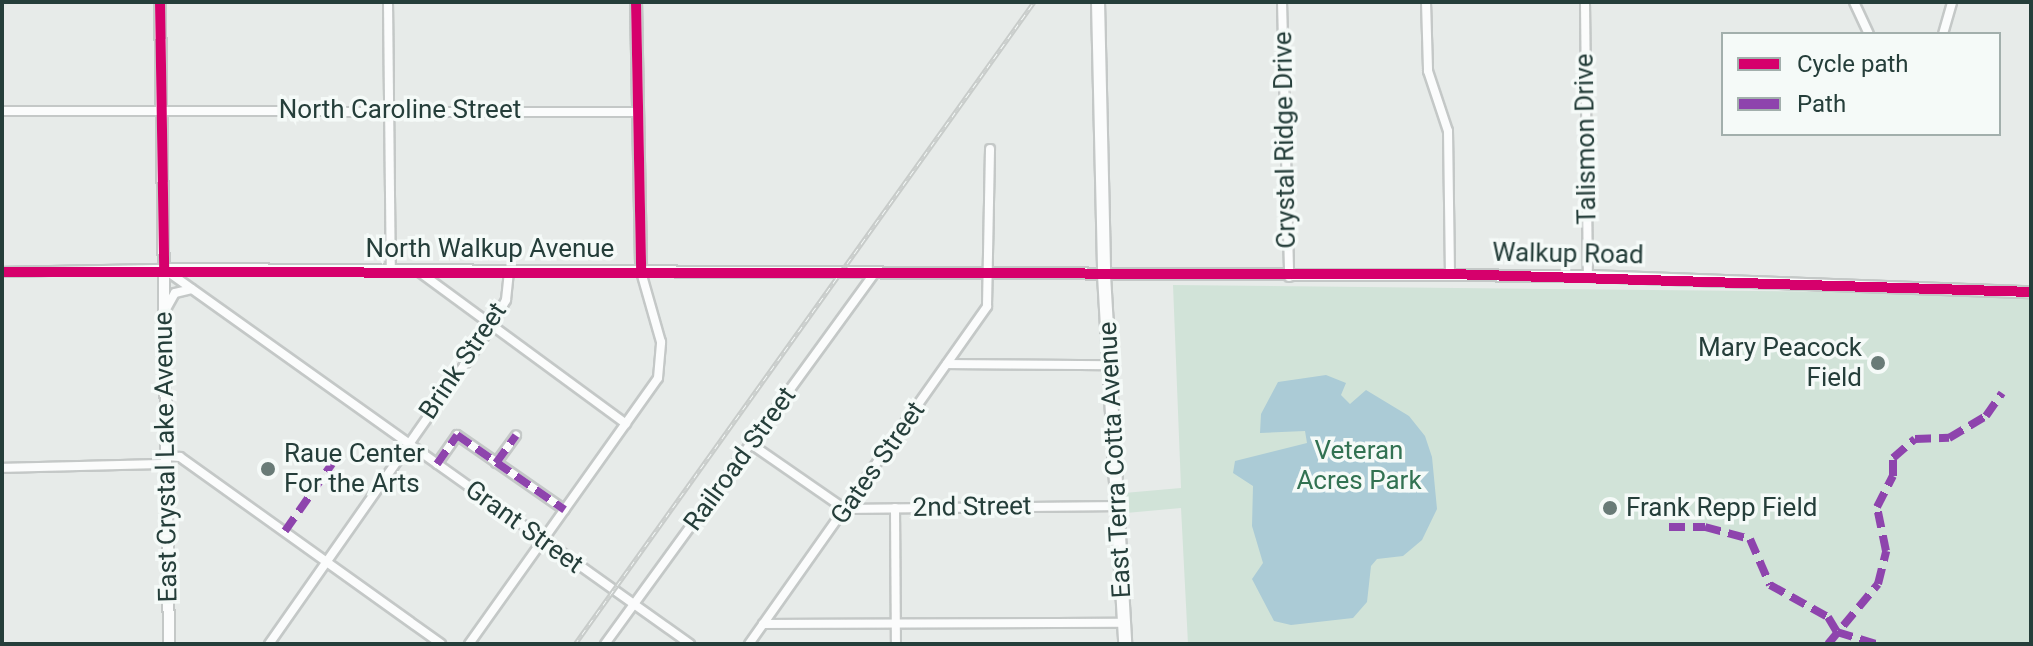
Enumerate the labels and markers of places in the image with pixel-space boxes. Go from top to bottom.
place label: Mary Peacock Field [1698,332,1862,394]
marker: Mary Peacock Field [1869,354,1887,372]
place label: Raue Center For the Arts [284,438,425,500]
marker: Raue Center For the Arts [259,460,277,478]
place label: Frank Repp Field [1626,492,1817,524]
marker: Frank Repp Field [1601,499,1619,517]

